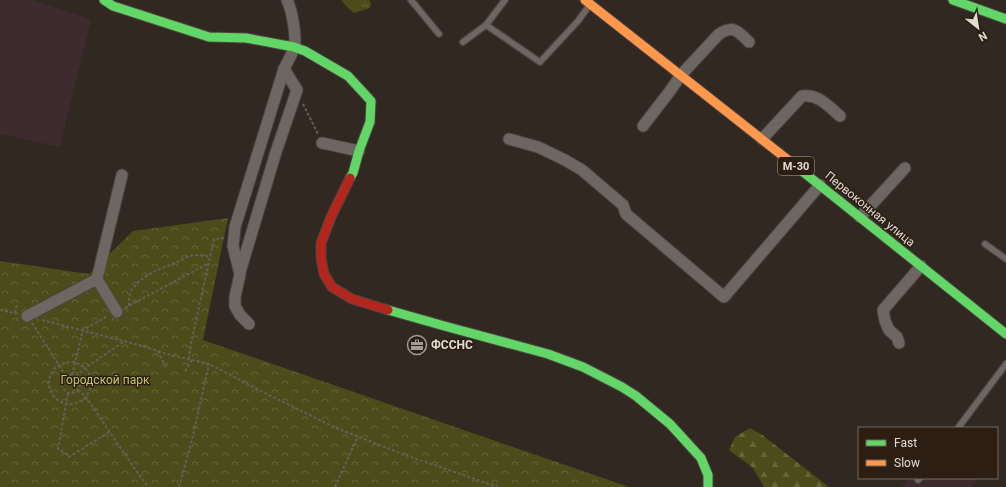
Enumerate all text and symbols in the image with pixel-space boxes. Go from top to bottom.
north arrow [958,8,998,48]
text: N [976,29,989,44]
road number: М-30 [778,157,814,175]
street label: Первоконная улица [822,168,918,250]
office icon: ФССНС [406,334,428,356]
place label: ФССНС [431,338,473,352]
park label: Городской парк [61,373,150,387]
legend [858,427,998,479]
text: Fast [894,436,917,450]
text: Slow [894,456,920,470]

